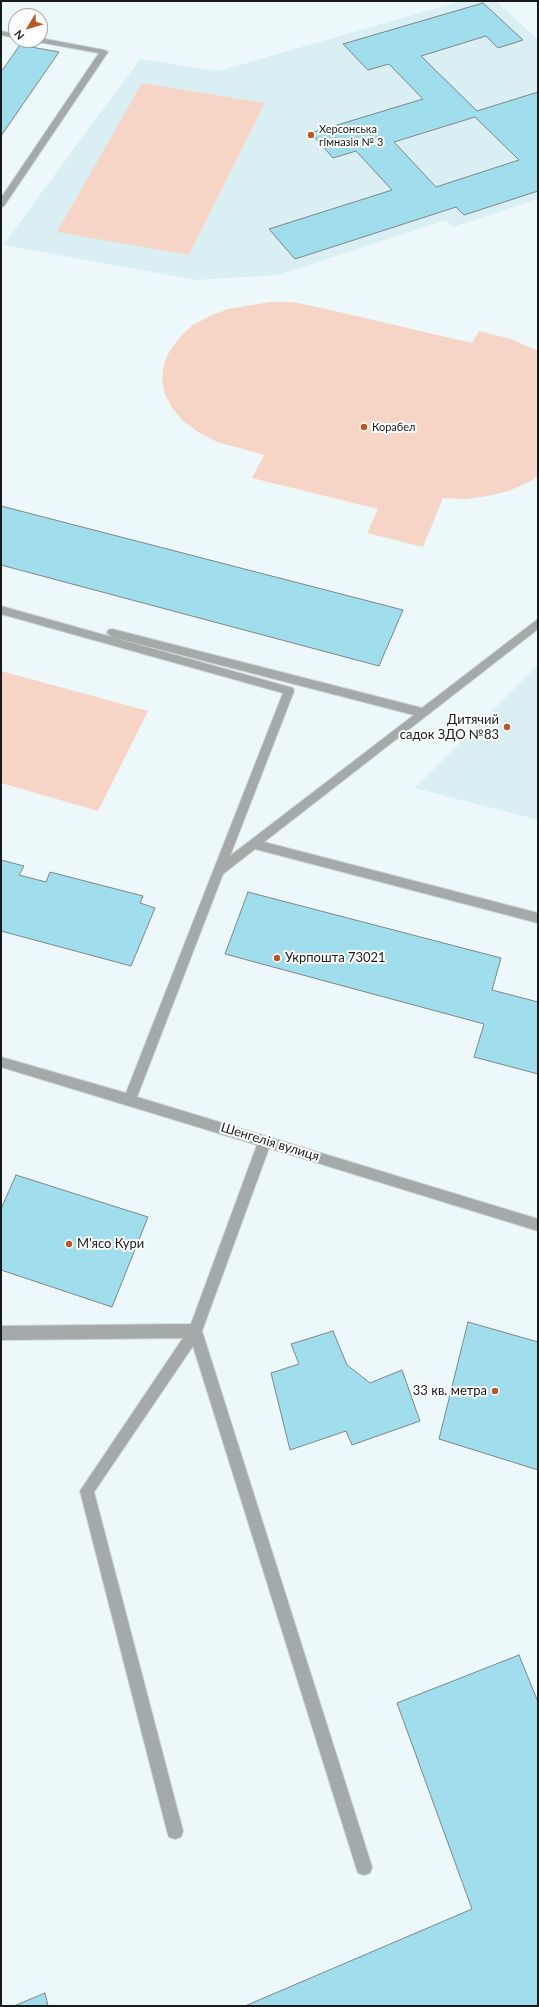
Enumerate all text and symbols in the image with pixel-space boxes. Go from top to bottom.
north arrow [8,8,48,48]
text: N [11,28,27,42]
place label: Херсонська гімназія № 3 [319,122,383,148]
marker: Херсонська гімназія № 3 [306,130,316,140]
place label: Корабел [372,420,415,434]
marker: Корабел [359,422,369,432]
place label: Дитячий садок ЗДО №83 [400,712,499,743]
marker: Дитячий садок ЗДО №83 [502,722,512,732]
place label: Укрпошта 73021 [285,950,386,966]
marker: Укрпошта 73021 [272,953,282,963]
street label: Шенгелія вулиця [219,1120,321,1164]
place label: М'ясо Кури [77,1236,144,1252]
marker: М'ясо Кури [64,1239,74,1249]
place label: 33 кв. метра [413,1383,487,1399]
marker: 33 кв. метра [490,1386,500,1396]

